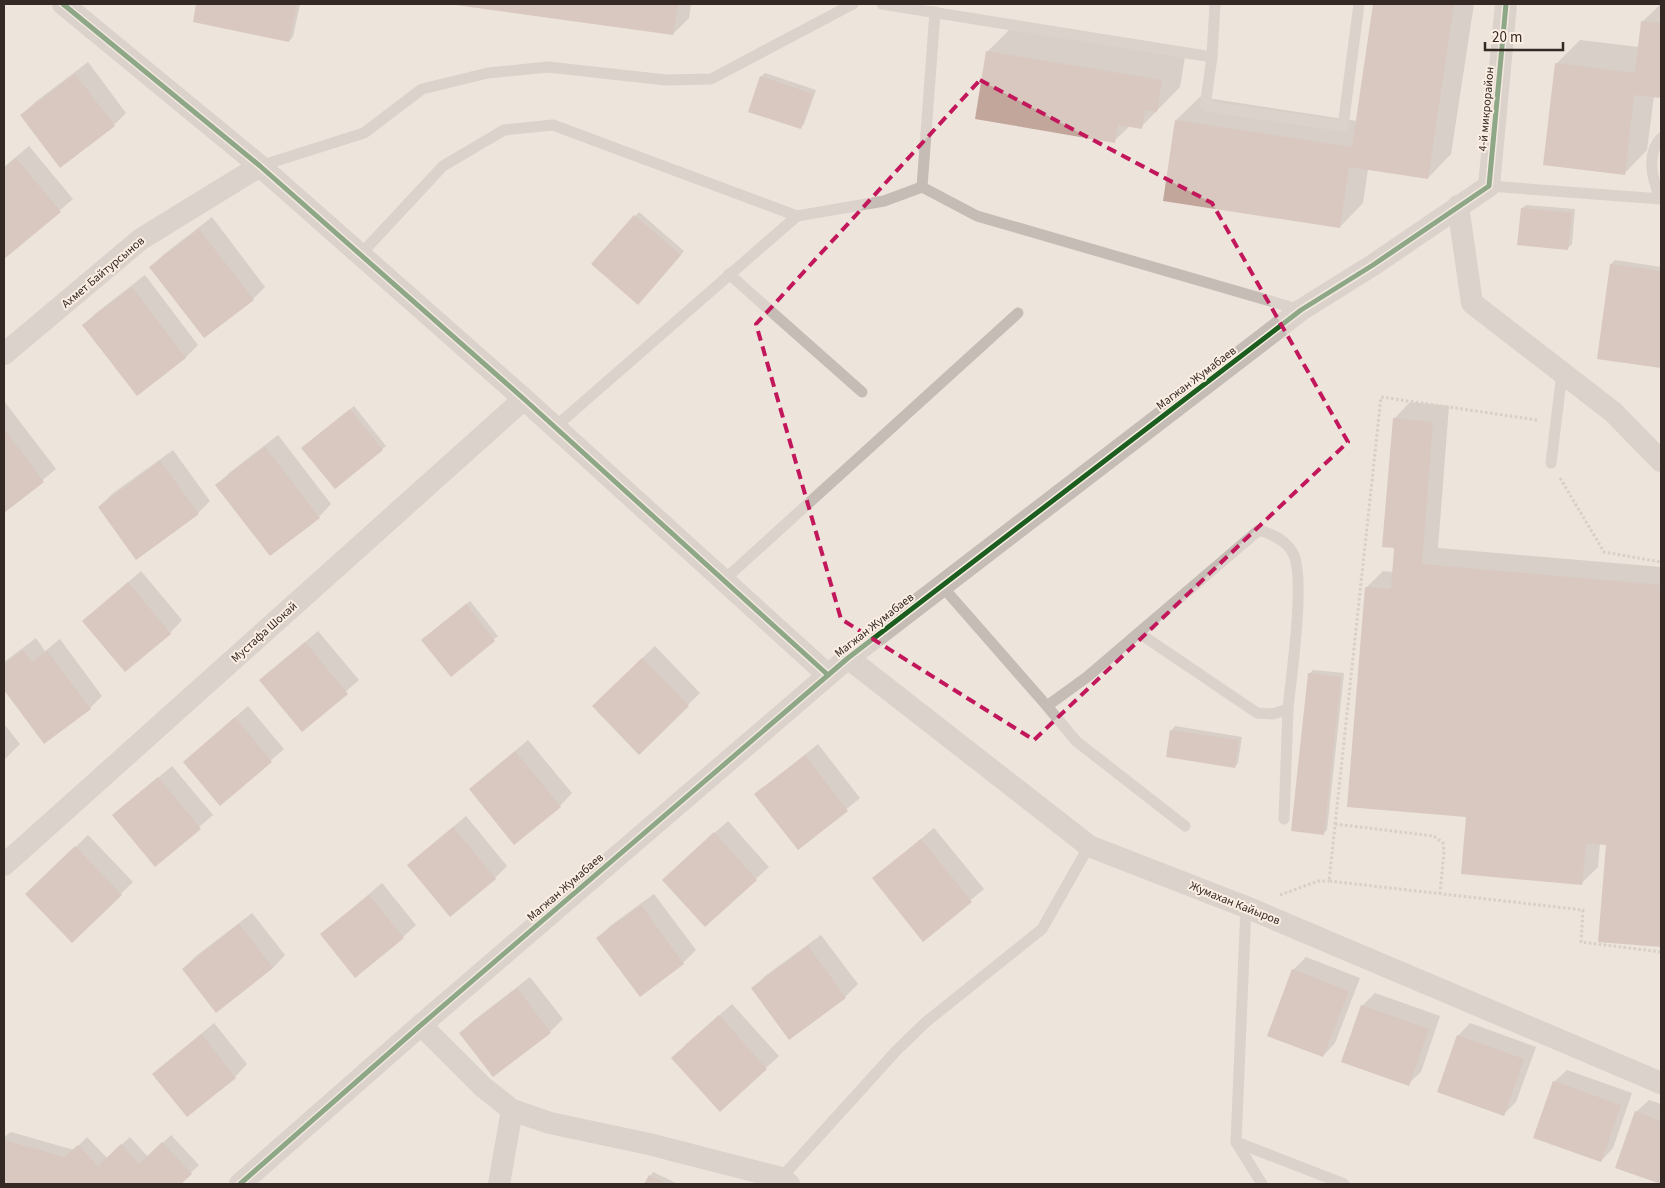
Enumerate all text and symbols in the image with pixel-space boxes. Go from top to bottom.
scale bar [1485,20,1562,52]
text: 20 m [1492,27,1522,48]
street label: 4-й микрорайон [1474,66,1499,152]
street label: Ахмет Байтурсынов [58,233,148,312]
street label: Магжан Жумабаев [1153,343,1240,414]
street label: Магжан Жумабаев [831,589,918,662]
street label: Мустафа Шокай [228,598,301,667]
street label: Магжан Жумабаев [523,849,607,925]
street label: Жумахан Кайыров [1187,877,1283,929]

